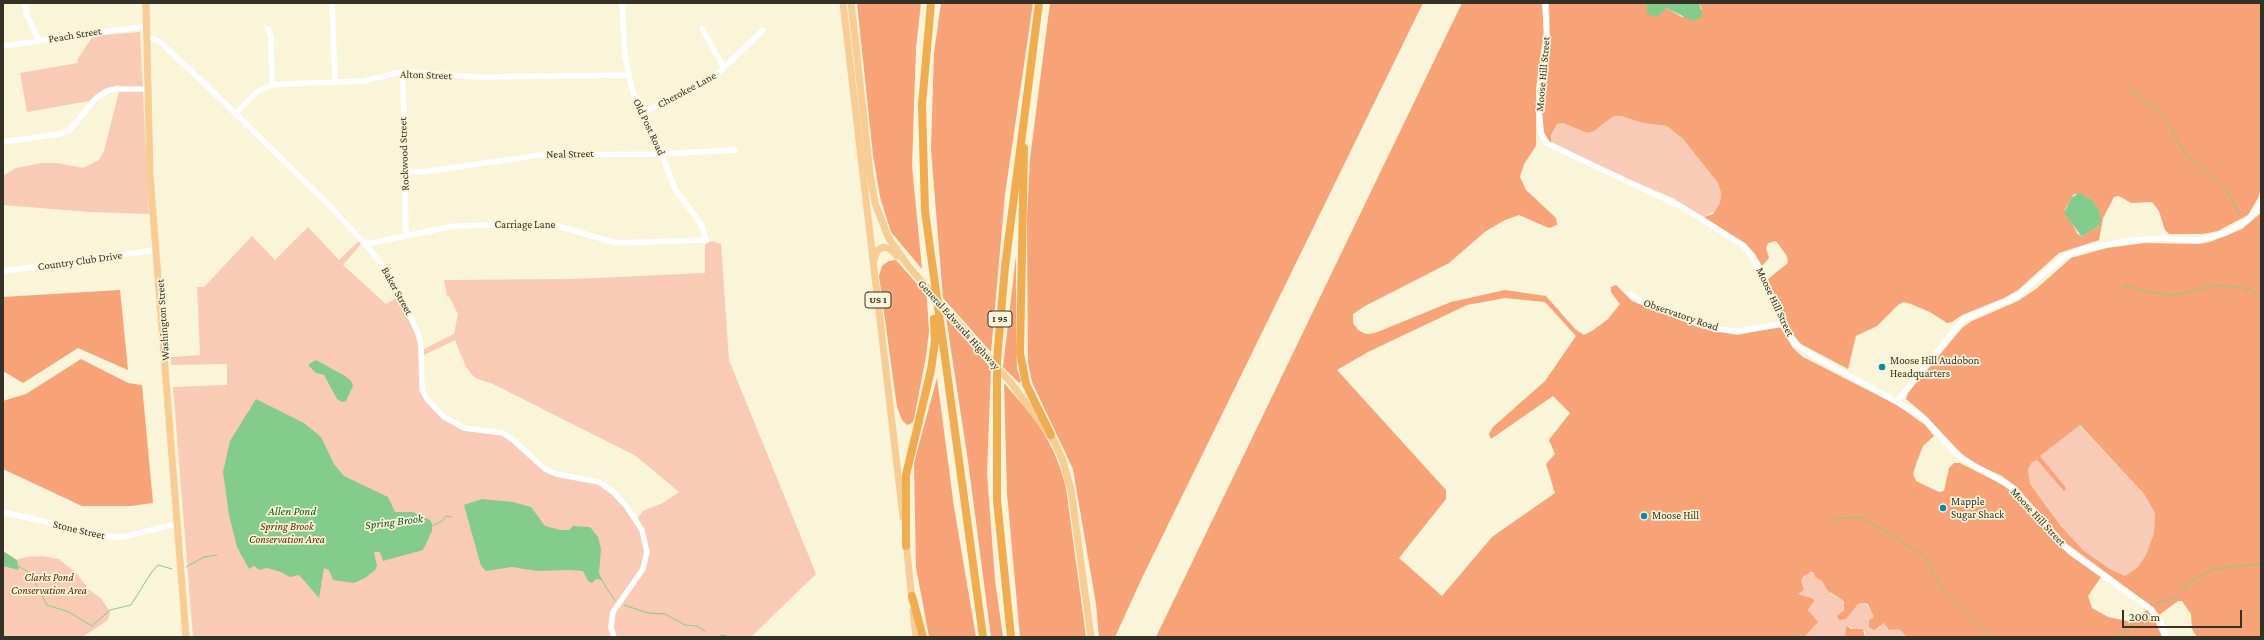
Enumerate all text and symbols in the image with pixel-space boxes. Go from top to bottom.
street label: Peach Street [48,24,102,46]
street label: Moose Hill Street [1533,36,1553,112]
street label: Alton Street [400,67,452,83]
street label: Cherokee Lane [655,69,719,111]
street label: Old Post Road [630,96,668,158]
street label: Rockwood Street [396,117,412,191]
street label: Neal Street [546,147,594,161]
street label: Carriage Lane [495,218,555,232]
street label: Country Club Drive [37,249,123,273]
street label: Baker Street [378,265,416,317]
street label: Moose Hill Street [1753,265,1797,339]
street label: General Edwards Highway [915,277,1003,373]
street label: Washington Street [154,279,172,361]
road number: US 1 [865,292,891,308]
street label: Observatory Road [1642,296,1720,334]
road number: I 95 [988,311,1012,327]
place label: Moose Hill Audobon Headquarters [1890,354,1979,380]
marker: Moose Hill Audobon Headquarters [1877,362,1887,372]
street label: Moose Hill Street [2008,485,2068,549]
place label: Mapple Sugar Shack [1951,495,2004,521]
marker: Mapple Sugar Shack [1938,503,1948,513]
water label: Allen Pond [268,504,316,518]
place label: Moose Hill [1652,509,1699,523]
water label: Spring Brook [364,511,424,533]
marker: Moose Hill [1639,511,1649,521]
street label: Stone Street [52,518,106,542]
park label: Spring Brook Conservation Area [249,520,325,546]
park label: Clarks Pond Conservation Area [11,571,87,597]
scale bar [2124,602,2244,628]
text: 200 m [2129,610,2160,624]

